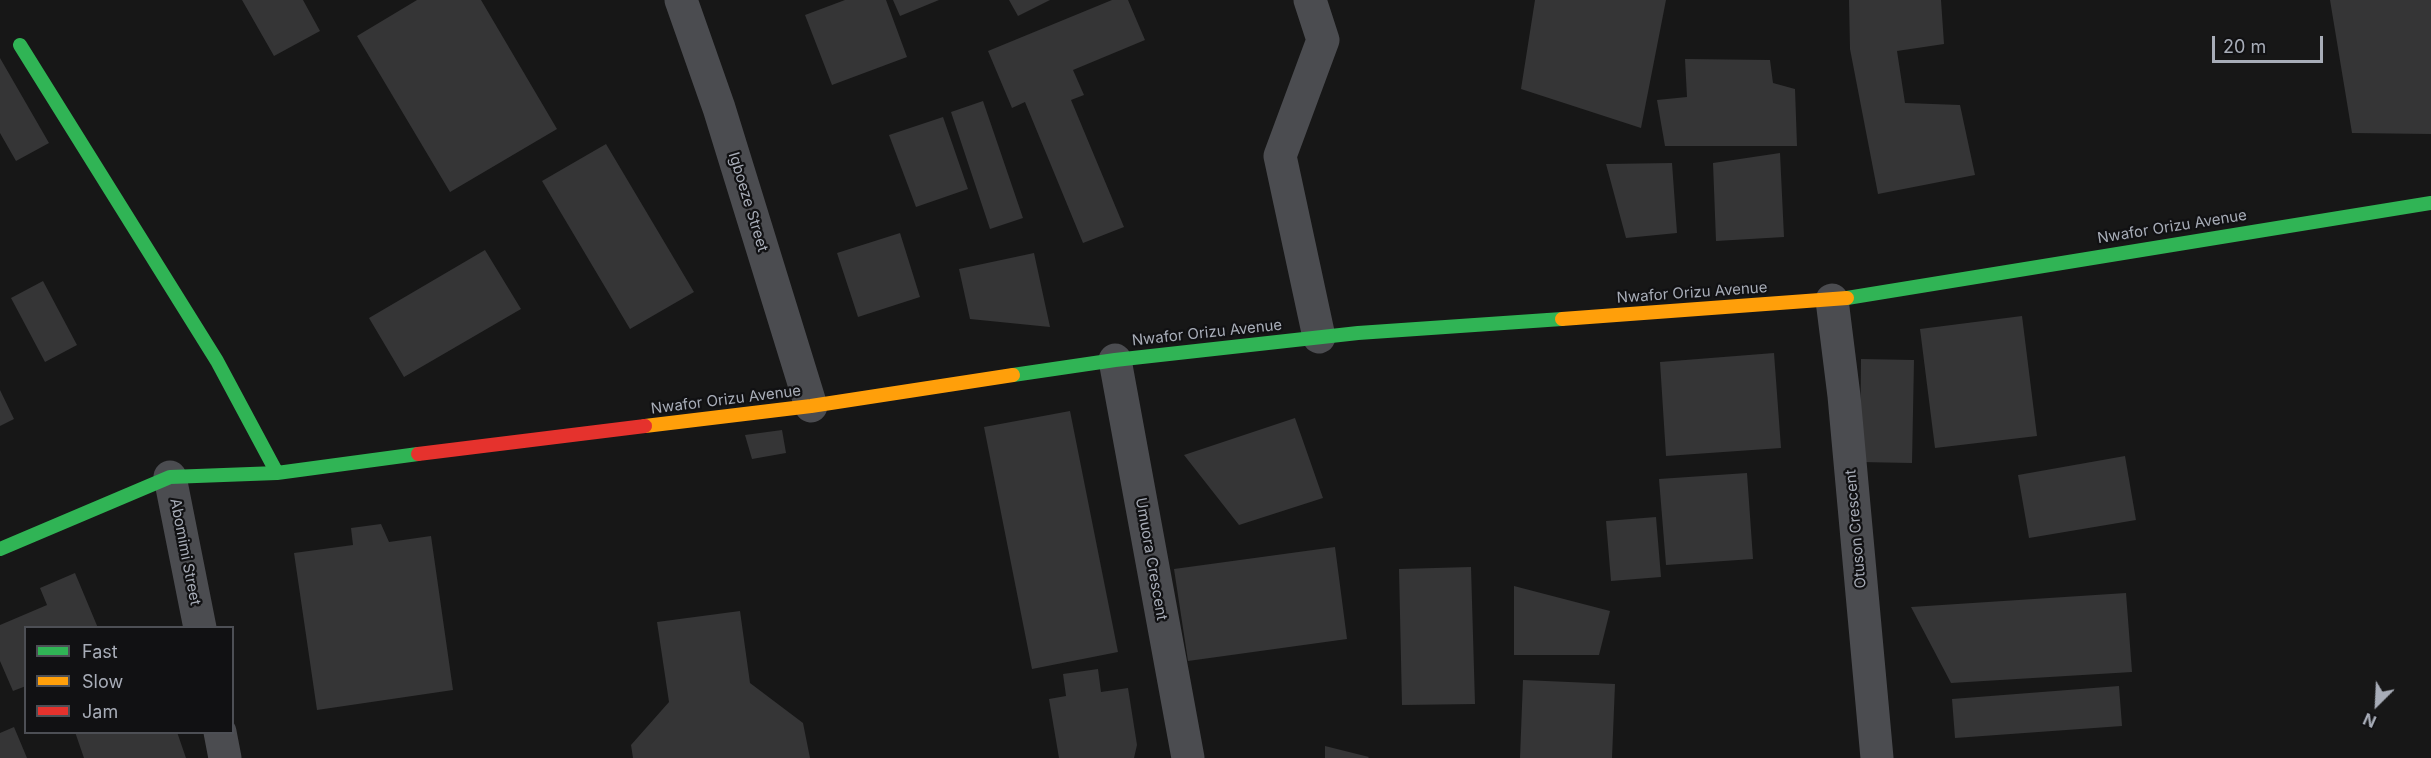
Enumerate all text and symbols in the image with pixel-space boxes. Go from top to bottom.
scale bar [2215,24,2326,62]
text: 20 m [2223,36,2266,57]
street label: Igboeze Street [724,150,772,254]
street label: Nwafor Orizu Avenue [2096,206,2248,248]
street label: Nwafor Orizu Avenue [1616,279,1768,307]
street label: Nwafor Orizu Avenue [1131,316,1283,350]
street label: Nwafor Orizu Avenue [650,382,802,418]
street label: Otuson Crescent [1842,469,1870,589]
street label: Umuora Crescent [1131,496,1171,622]
street label: Abomimi Street [166,497,204,607]
legend [24,626,234,734]
text: Fast [82,641,118,662]
text: Slow [82,671,123,692]
north arrow [2347,674,2407,734]
text: Jam [82,701,118,722]
text: N [2360,709,2379,732]

